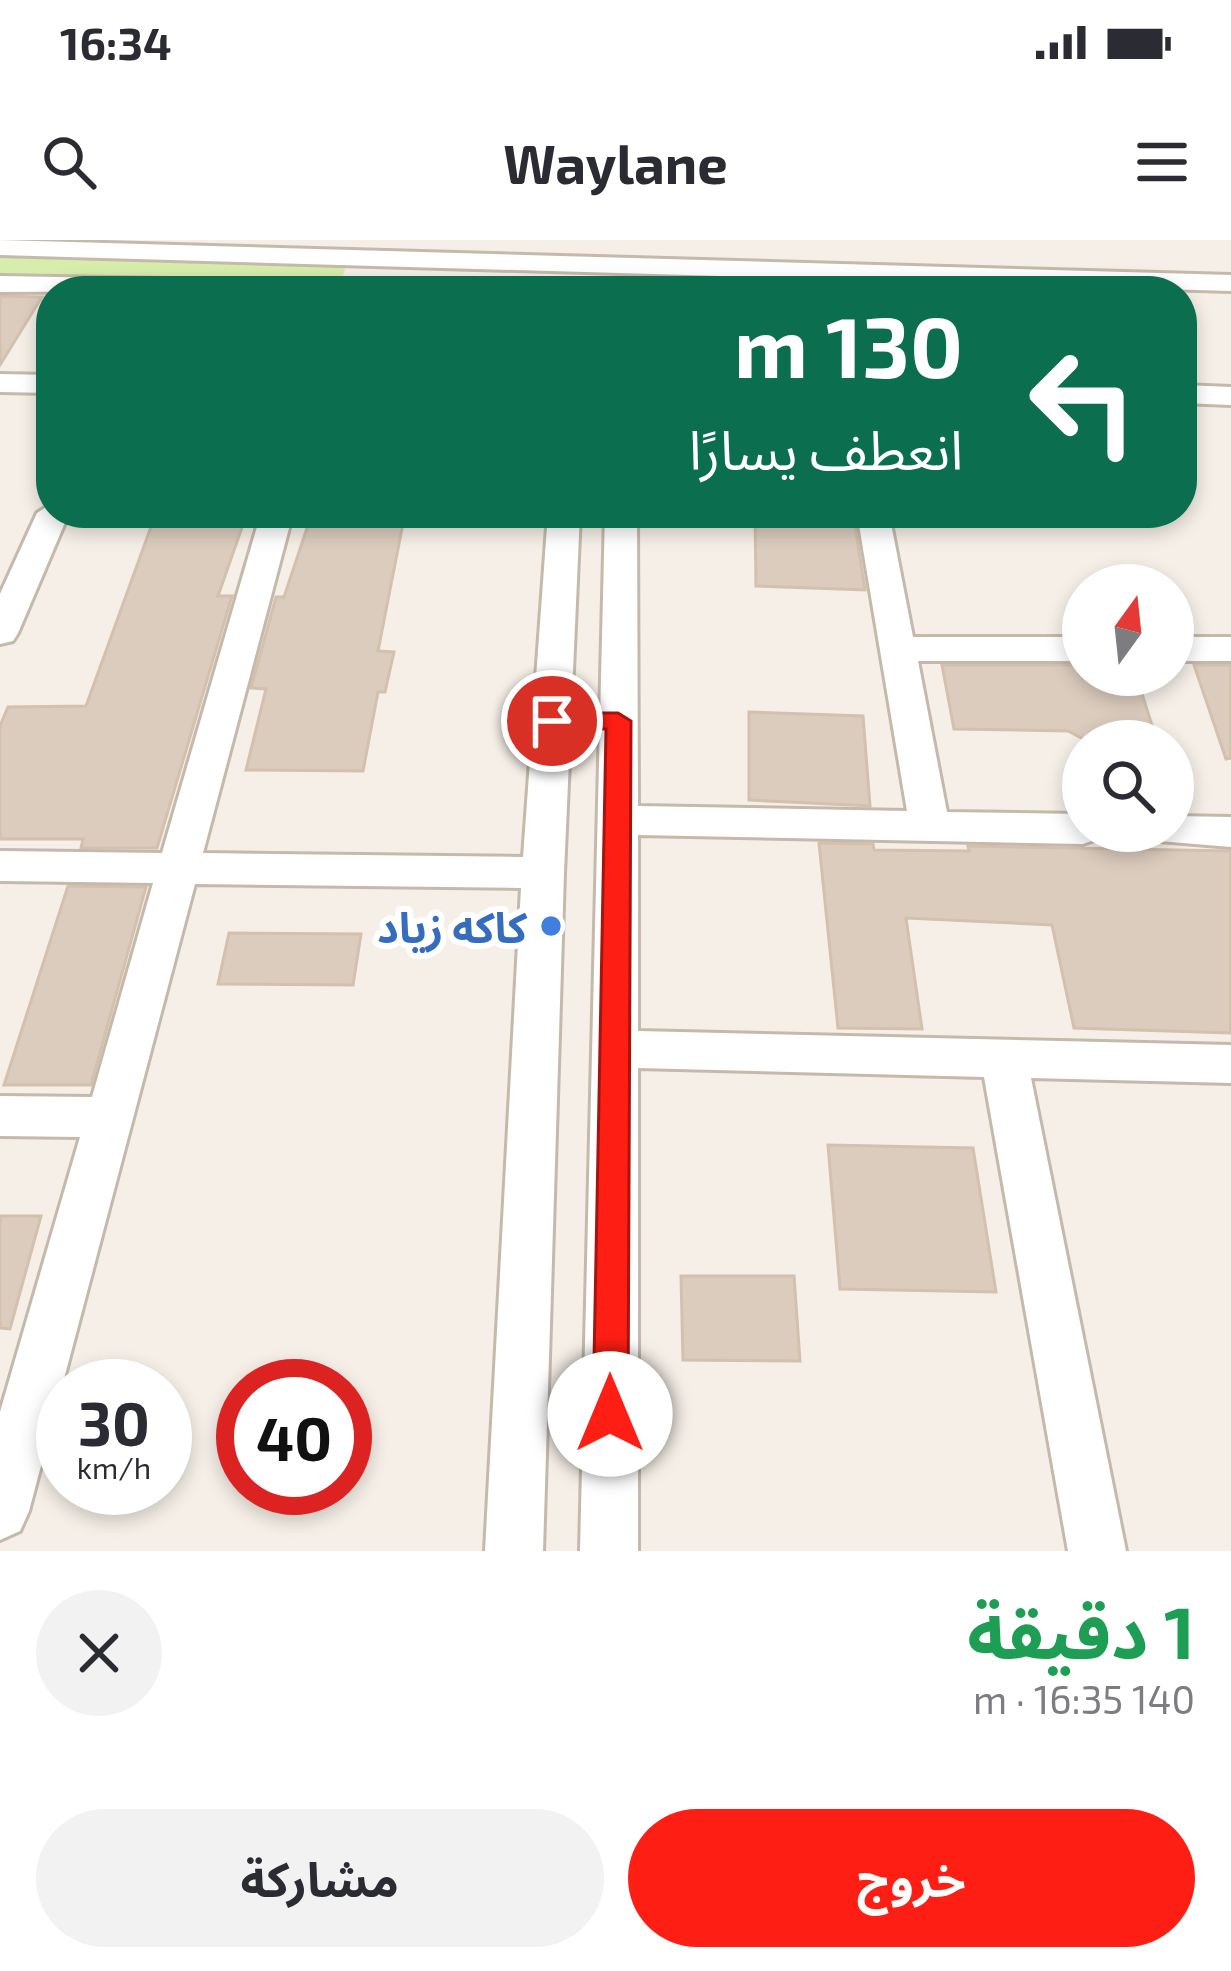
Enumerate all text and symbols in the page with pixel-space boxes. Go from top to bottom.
text: 16:34 [60,15,172,69]
icon: search [36,129,102,195]
icon: menu [1129,129,1195,195]
text: Waylane [503,130,728,195]
text: 130 m [734,294,963,395]
icon: left [1005,324,1161,480]
text: انعطف يسارًا [689,416,963,481]
north arrow [1062,564,1194,696]
map controls [1062,564,1194,852]
pin [501,670,603,772]
icon: arrive [519,688,585,754]
button: search [1062,720,1194,852]
place label: کاکە زیاد [377,901,528,953]
marker: کاکە زیاد [538,913,564,939]
position arrow [547,1351,673,1477]
speed limit sign: 40 [216,1359,372,1515]
text: 30 [78,1386,150,1458]
text: km/h [77,1449,151,1485]
text: 1 دقيقة [967,1587,1195,1673]
button: close [36,1590,162,1716]
text: 140 m · 16:35 [973,1675,1195,1722]
button: مشاركة [36,1809,604,1947]
button: خروج [628,1809,1195,1947]

